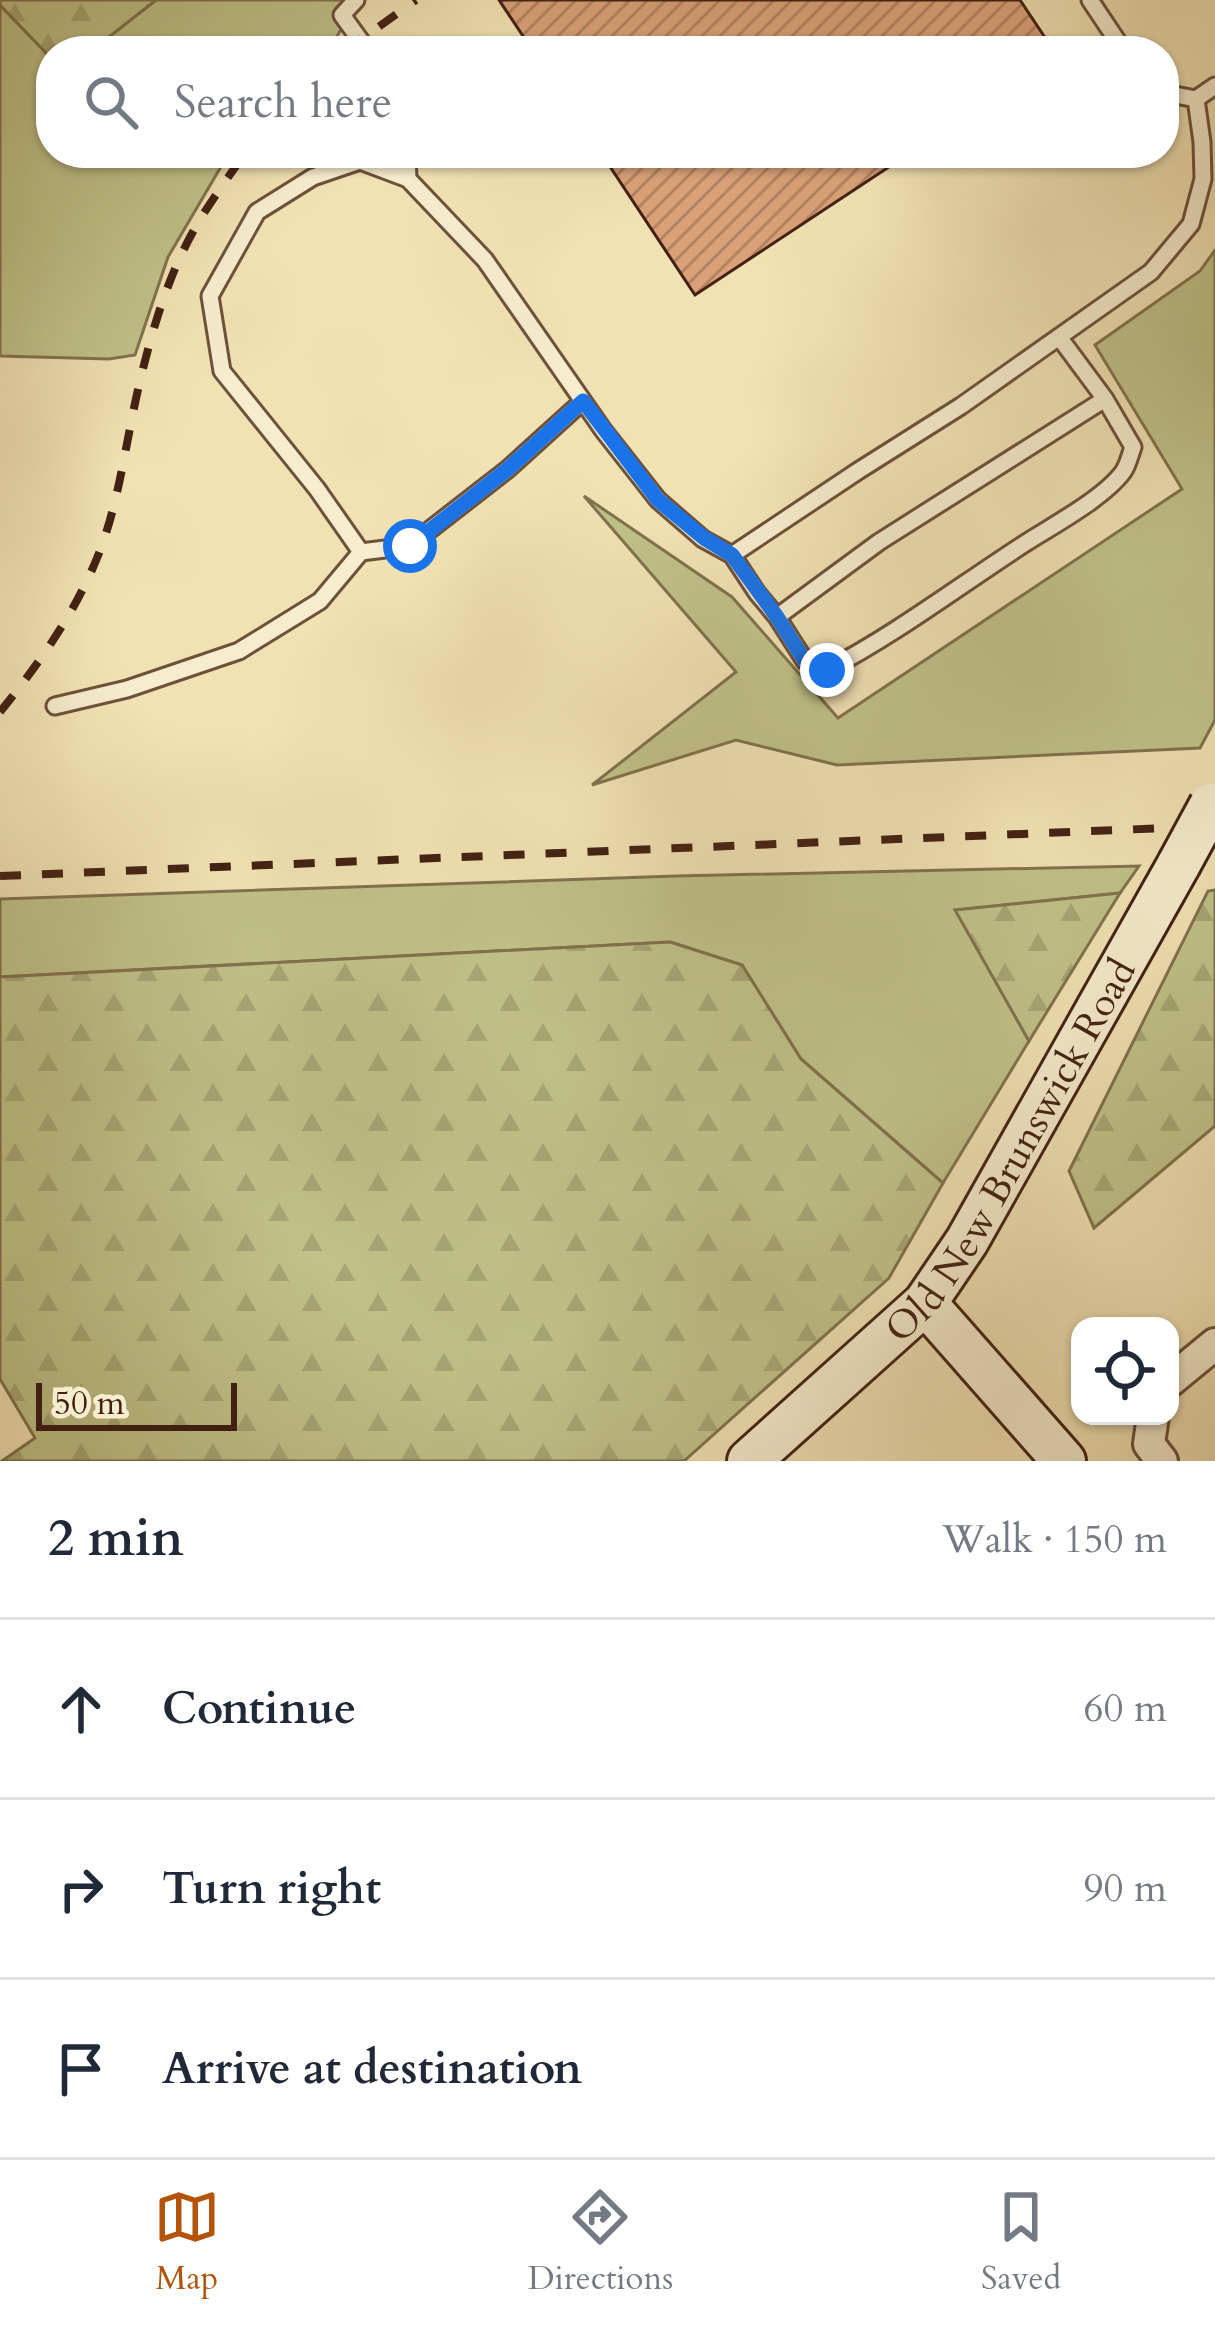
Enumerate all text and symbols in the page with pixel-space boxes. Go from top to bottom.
search box [36,36,1179,168]
icon: search [78,69,144,135]
text: Search here [174,72,392,133]
route start [383,519,437,573]
route end [800,643,854,697]
street label: Old New Brunswick Road [874,949,1149,1355]
map controls [1071,1317,1179,1425]
button: locate [1071,1317,1179,1425]
scale bar [36,1377,237,1430]
text: 50 m [54,1381,125,1426]
text: 2 min [48,1504,184,1574]
text: Walk · 150 m [942,1513,1167,1566]
icon: ahead [48,1676,114,1742]
text: Continue [162,1678,356,1739]
text: 60 m [1084,1682,1167,1735]
icon: right [48,1856,114,1922]
text: Turn right [162,1858,381,1919]
text: 90 m [1084,1862,1167,1915]
icon: arrive [48,2036,114,2102]
text: Arrive at destination [162,2038,582,2099]
tab: Map [154,2184,220,2301]
tab: Directions [528,2184,673,2301]
tab: Saved [981,2184,1061,2301]

